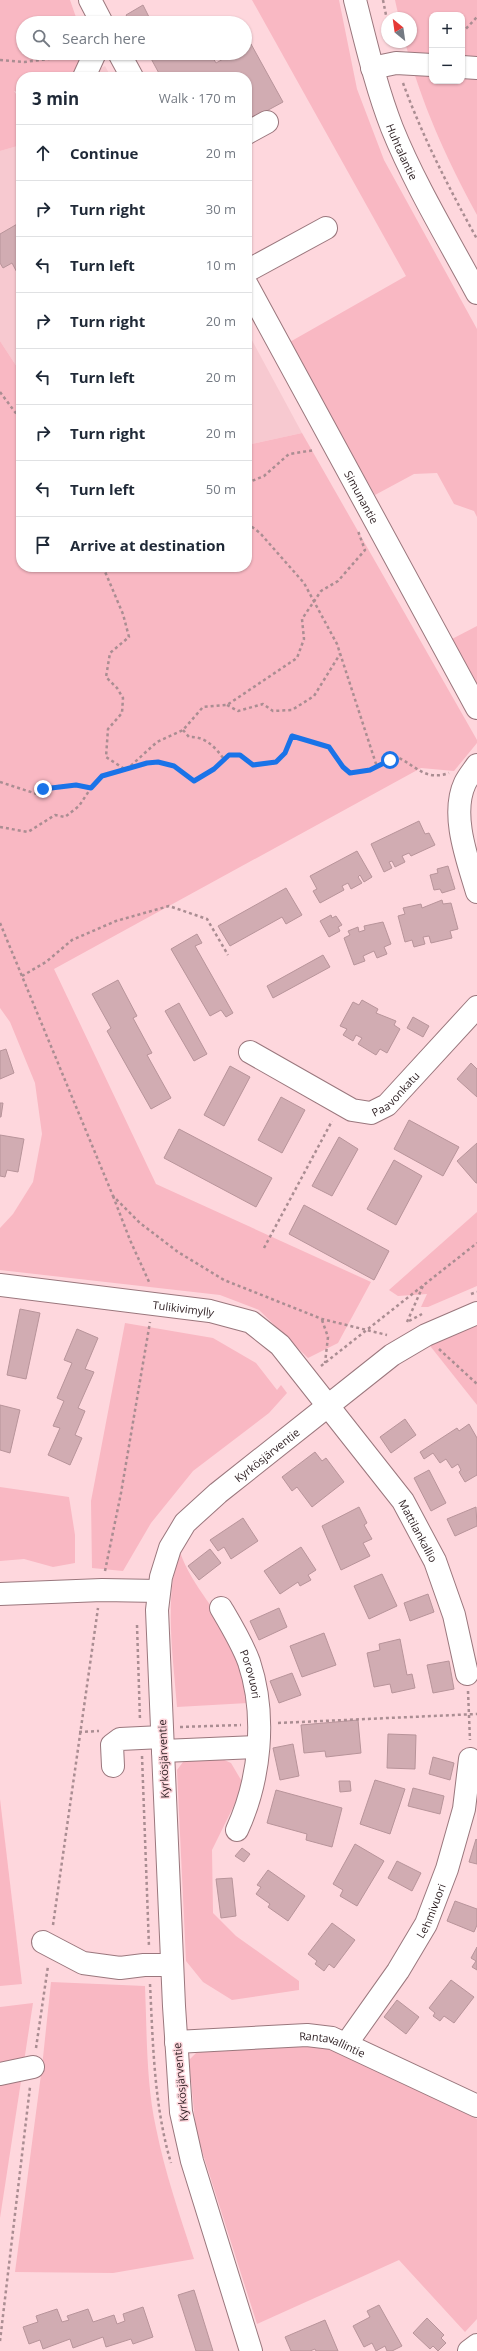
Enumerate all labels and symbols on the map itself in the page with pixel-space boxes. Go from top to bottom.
north arrow [381,12,417,48]
street label: Huhtalantie [383,121,422,182]
street label: Simunantie [342,468,383,526]
route start [381,751,399,769]
route end [34,780,52,798]
street label: Paavonkatu [369,1068,422,1119]
street label: Tulikivimylly [152,1296,217,1320]
street label: Kyrkösjärventie [231,1424,302,1485]
street label: Mattilankallio [396,1496,442,1565]
street label: Porovuori [237,1647,265,1699]
street label: Kyrkösjärventie [154,1719,172,1799]
street label: Lehmivuori [412,1881,448,1941]
street label: Rantavallintie [299,2027,368,2060]
street label: Kyrkösjärventie [169,2042,191,2122]

